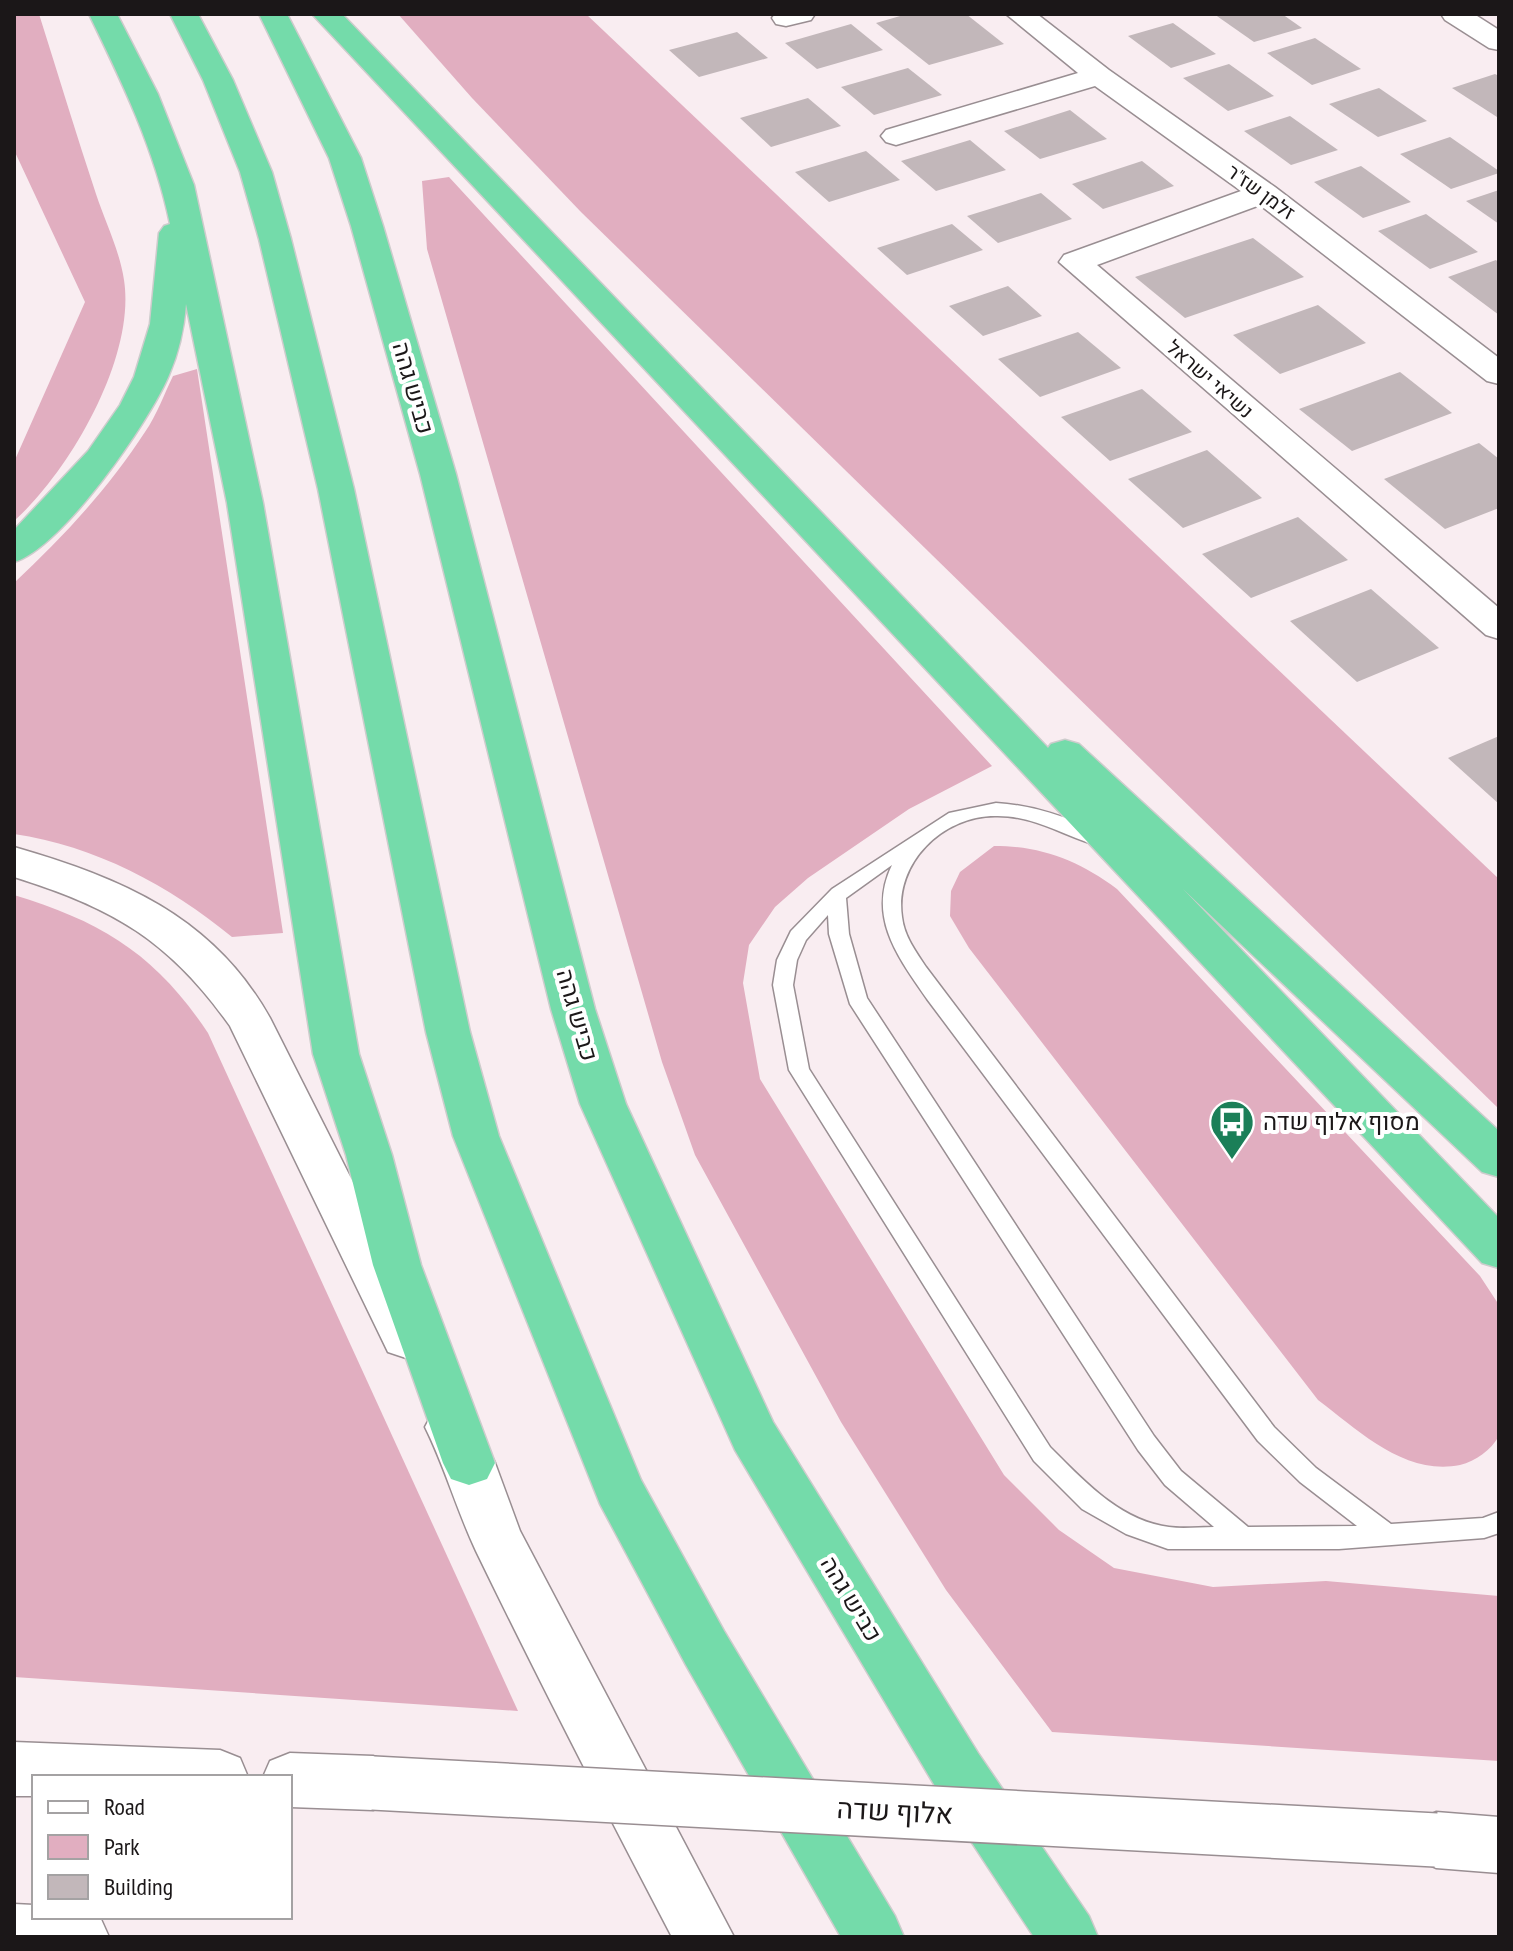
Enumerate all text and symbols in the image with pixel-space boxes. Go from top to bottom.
street label: זלמן שז"ר [1222,158,1300,226]
street label: נשיאי ישראל [1161,334,1259,424]
street label: כביש גהה [386,338,441,438]
street label: כביש גהה [550,965,605,1065]
bus stop icon: מסוף אלוף שדה [1208,1098,1256,1161]
place label: מסוף אלוף שדה [1263,1106,1420,1137]
street label: כביש גהה [814,1550,889,1647]
legend [32,1775,292,1919]
street label: אלוף שדה [836,1789,954,1832]
text: Road [104,1791,145,1822]
text: Park [104,1831,140,1862]
text: Building [104,1871,173,1902]

